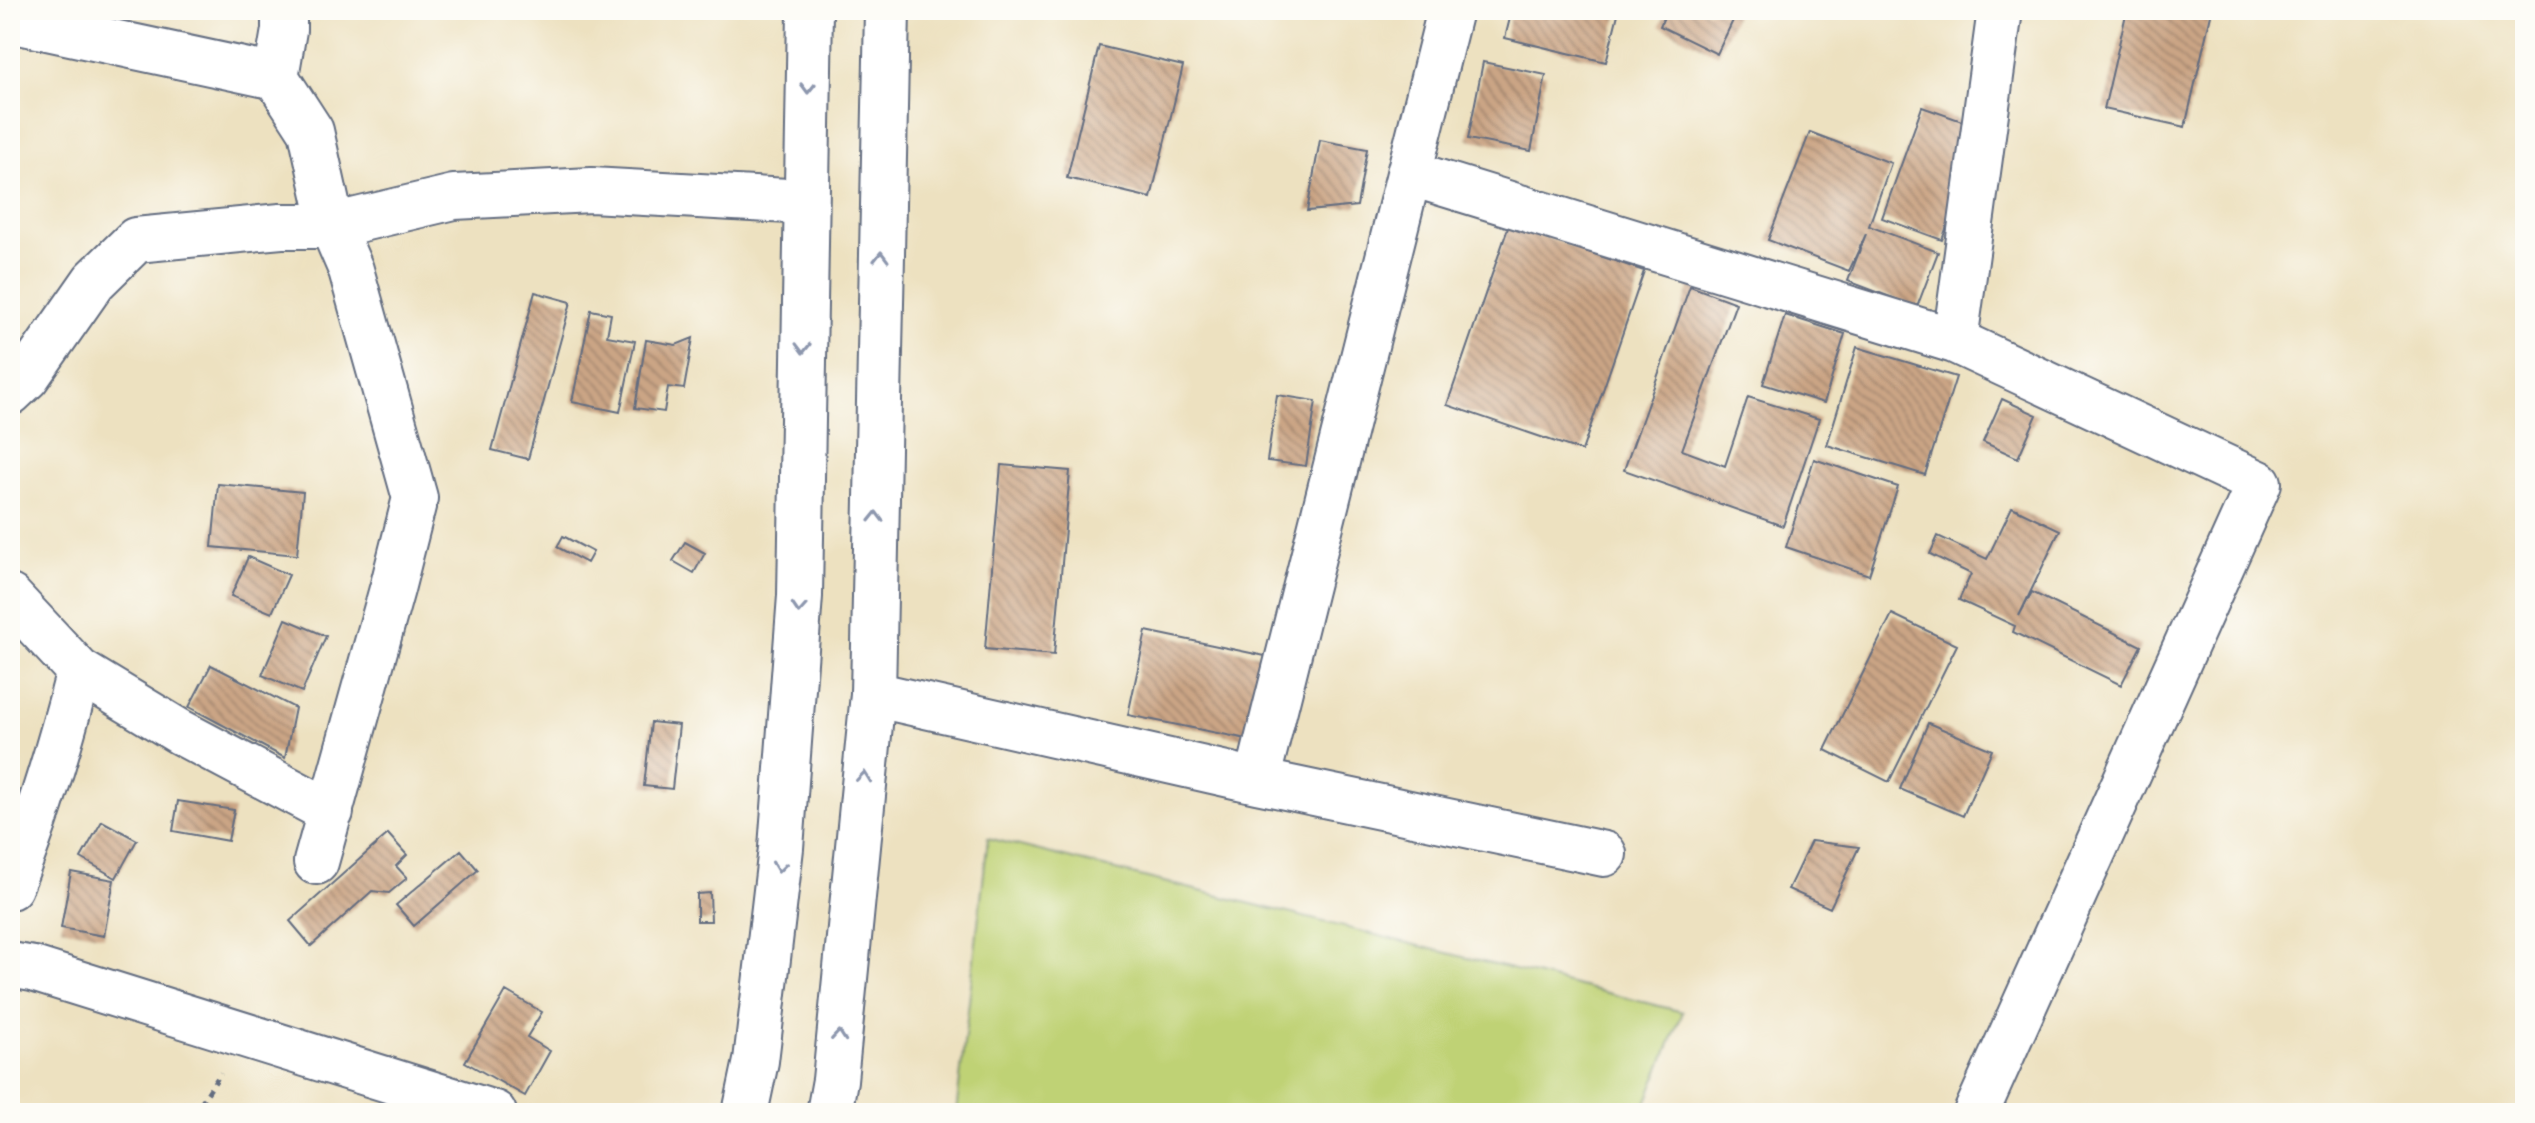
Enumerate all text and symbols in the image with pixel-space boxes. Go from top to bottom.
one-way arrow [800,82,817,95]
one-way arrow [873,250,890,263]
one-way arrow [795,342,812,355]
one-way arrow [867,510,885,523]
one-way arrow [791,602,808,615]
one-way arrow [855,770,872,783]
one-way arrow [771,860,788,874]
one-way arrow [831,1029,848,1042]

